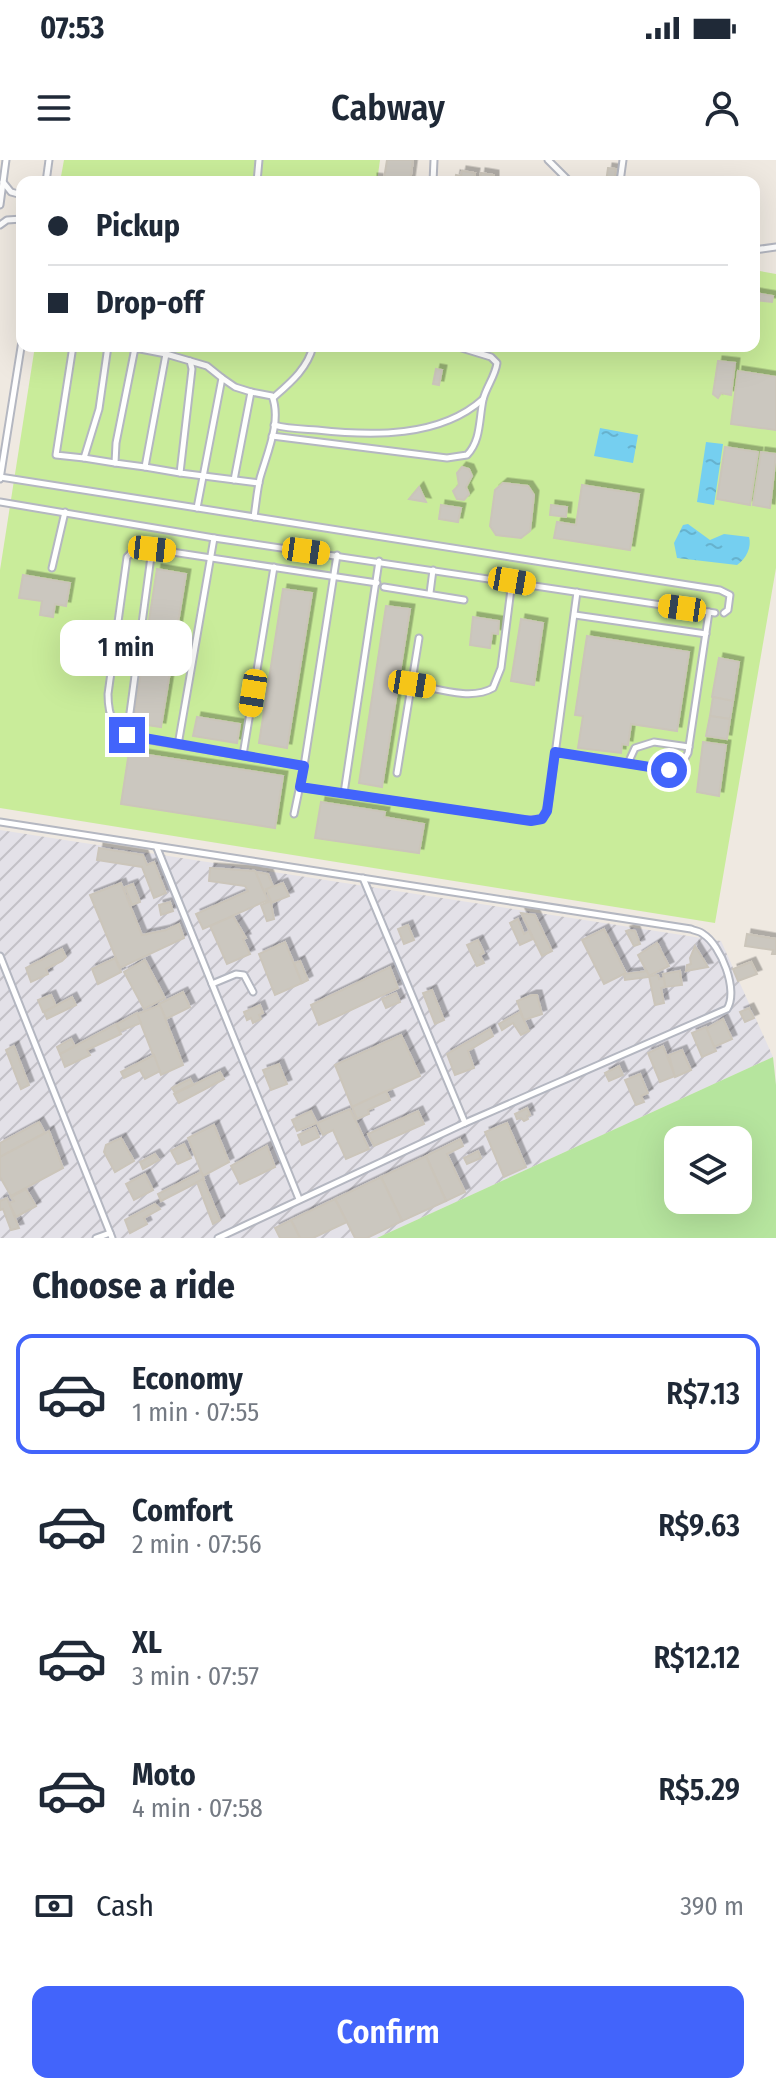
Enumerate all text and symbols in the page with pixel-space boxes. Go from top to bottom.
text: 07:53 [40,10,104,46]
icon: menu [32,86,76,130]
text: Cabway [331,86,445,130]
icon: person [700,86,744,130]
text: Pickup [96,208,180,244]
text: Drop-off [96,285,203,321]
car [127,535,177,563]
car [281,536,331,566]
car [486,565,538,597]
car [657,593,707,623]
callout: 1 min [61,619,193,675]
text: 1 min [98,632,154,663]
car [237,667,269,719]
car [386,668,438,700]
route end [109,717,145,753]
route start [651,752,687,788]
map controls [664,1126,752,1214]
button: layers [664,1126,752,1214]
text: Choose a ride [32,1264,235,1308]
icon: car [36,1358,108,1430]
text: Economy [132,1361,243,1397]
text: R$7.13 [666,1376,740,1412]
text: 1 min · 07:55 [132,1397,259,1428]
icon: car [36,1490,108,1562]
text: Comfort [132,1493,233,1529]
text: R$9.63 [658,1508,740,1544]
text: 2 min · 07:56 [132,1529,262,1560]
icon: car [36,1622,108,1694]
text: XL [132,1625,162,1661]
text: R$12.12 [653,1640,740,1676]
text: 3 min · 07:57 [132,1661,259,1692]
icon: car [36,1754,108,1826]
text: Moto [132,1757,196,1793]
text: R$5.29 [659,1772,740,1808]
text: 4 min · 07:58 [132,1793,263,1824]
icon: cash [32,1884,76,1928]
text: Cash [96,1888,154,1924]
text: 390 m [680,1891,744,1922]
button: Confirm [32,1986,744,2078]

